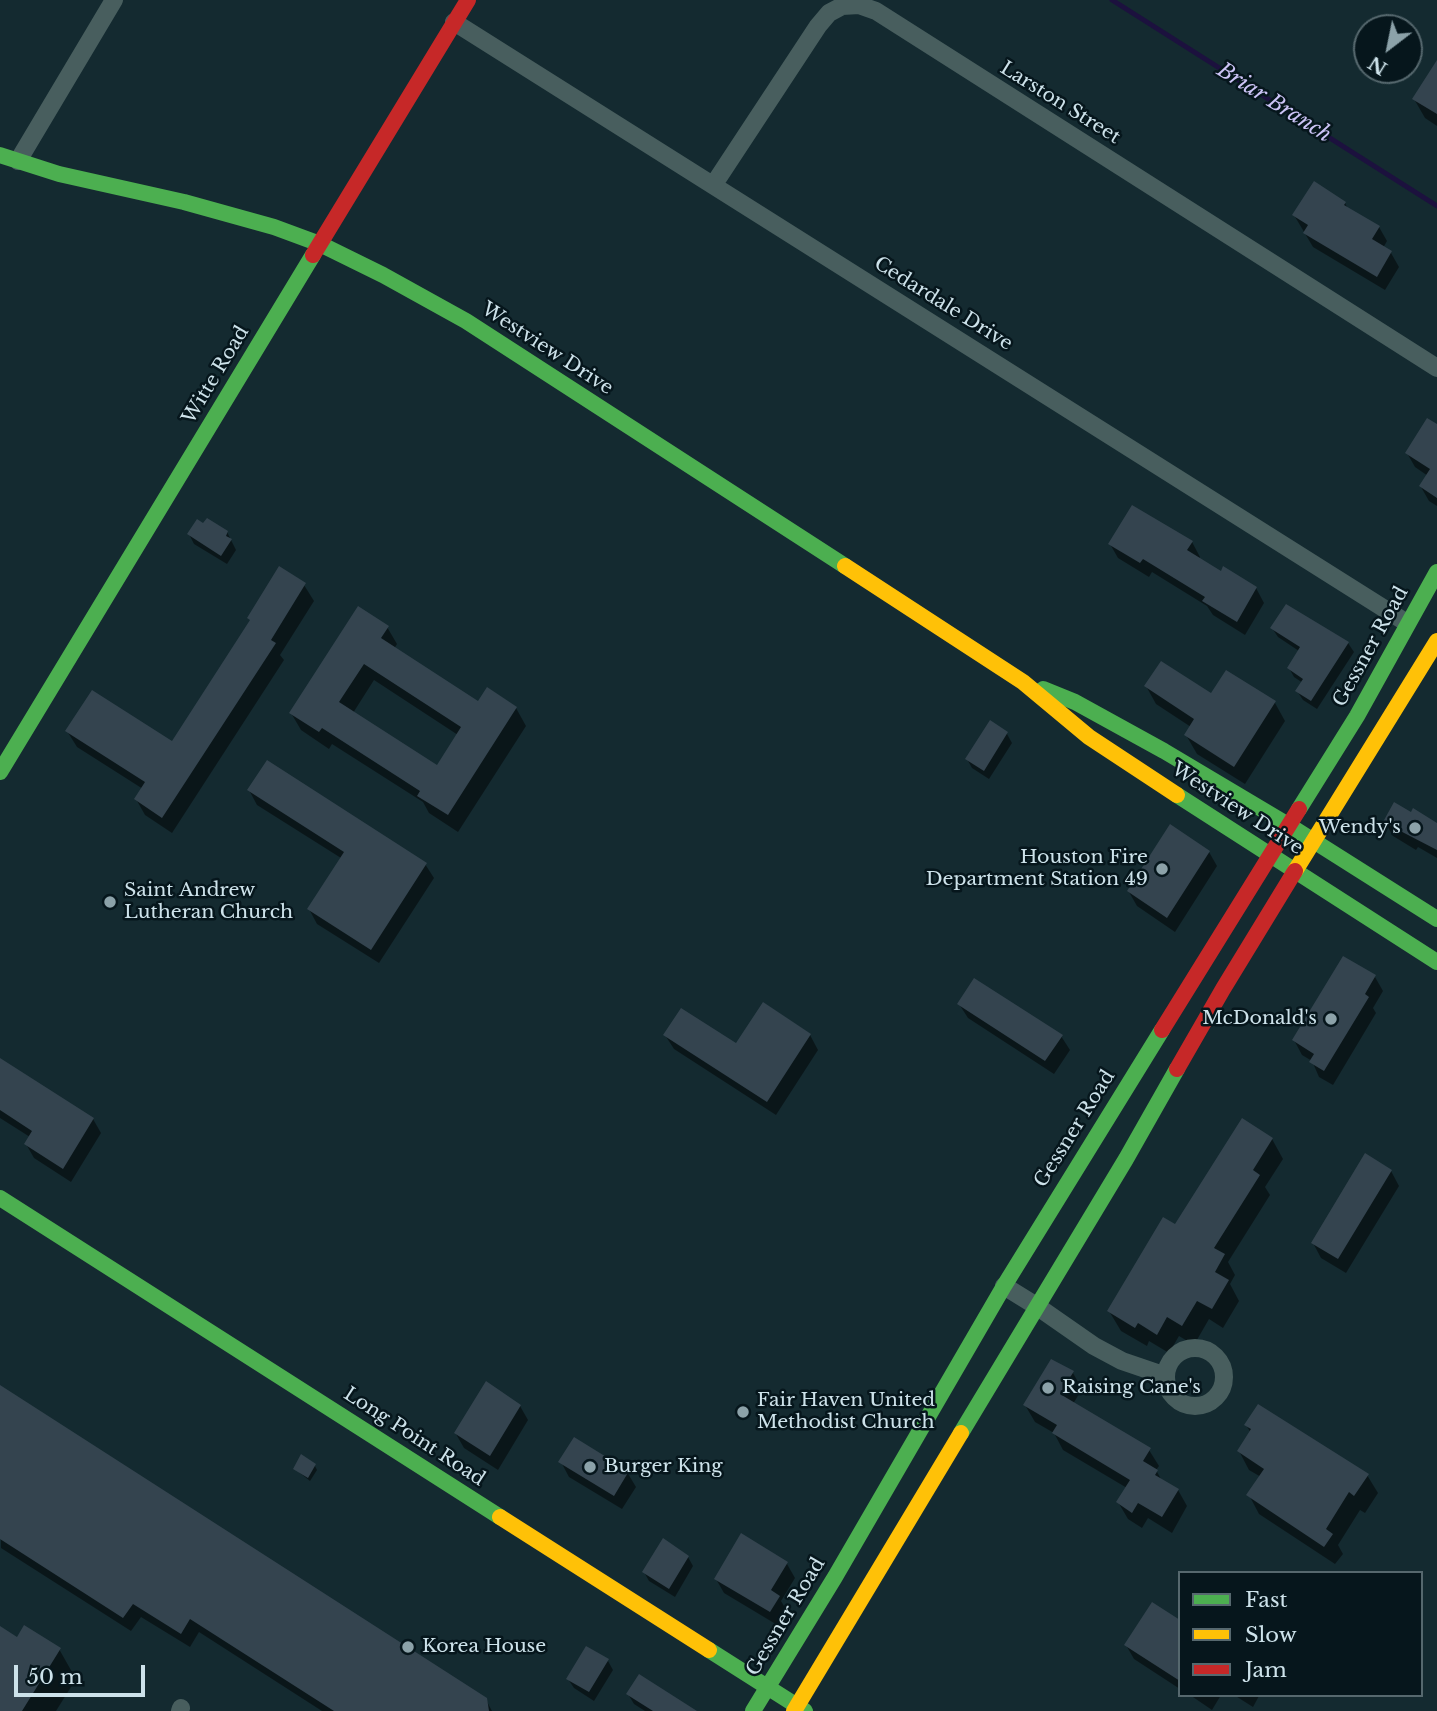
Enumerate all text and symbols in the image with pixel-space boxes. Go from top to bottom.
north arrow [1353,14,1423,84]
text: N [1364,51,1391,80]
street label: Larston Street [996,57,1124,149]
water label: Briar Branch [1212,58,1336,148]
street label: Cedardale Drive [870,252,1016,356]
street label: Westview Drive [477,298,617,400]
street label: Witte Road [178,322,254,428]
street label: Gessner Road [1329,583,1413,711]
street label: Westview Drive [1167,758,1307,860]
place label: Wendy's [1319,817,1401,839]
marker: Wendy's [1407,820,1423,836]
place label: Houston Fire Department Station 49 [926,847,1148,891]
marker: Houston Fire Department Station 49 [1154,861,1170,877]
place label: Saint Andrew Lutheran Church [124,880,293,924]
marker: Saint Andrew Lutheran Church [102,894,118,910]
place label: McDonald's [1202,1008,1317,1030]
marker: McDonald's [1323,1011,1339,1027]
street label: Gessner Road [1030,1066,1120,1192]
place label: Raising Cane's [1062,1377,1201,1399]
marker: Raising Cane's [1040,1380,1056,1396]
street label: Long Point Road [339,1383,489,1491]
place label: Fair Haven United Methodist Church [757,1390,935,1434]
marker: Fair Haven United Methodist Church [735,1404,751,1420]
place label: Burger King [604,1456,723,1478]
marker: Burger King [582,1459,598,1475]
street label: Gessner Road [742,1554,830,1680]
legend [1178,1571,1423,1697]
text: Fast [1245,1587,1287,1613]
text: Slow [1245,1622,1297,1648]
place label: Korea House [422,1636,546,1658]
marker: Korea House [400,1639,416,1655]
scale bar [18,1652,149,1696]
text: Jam [1245,1657,1287,1683]
text: 50 m [27,1664,82,1690]

